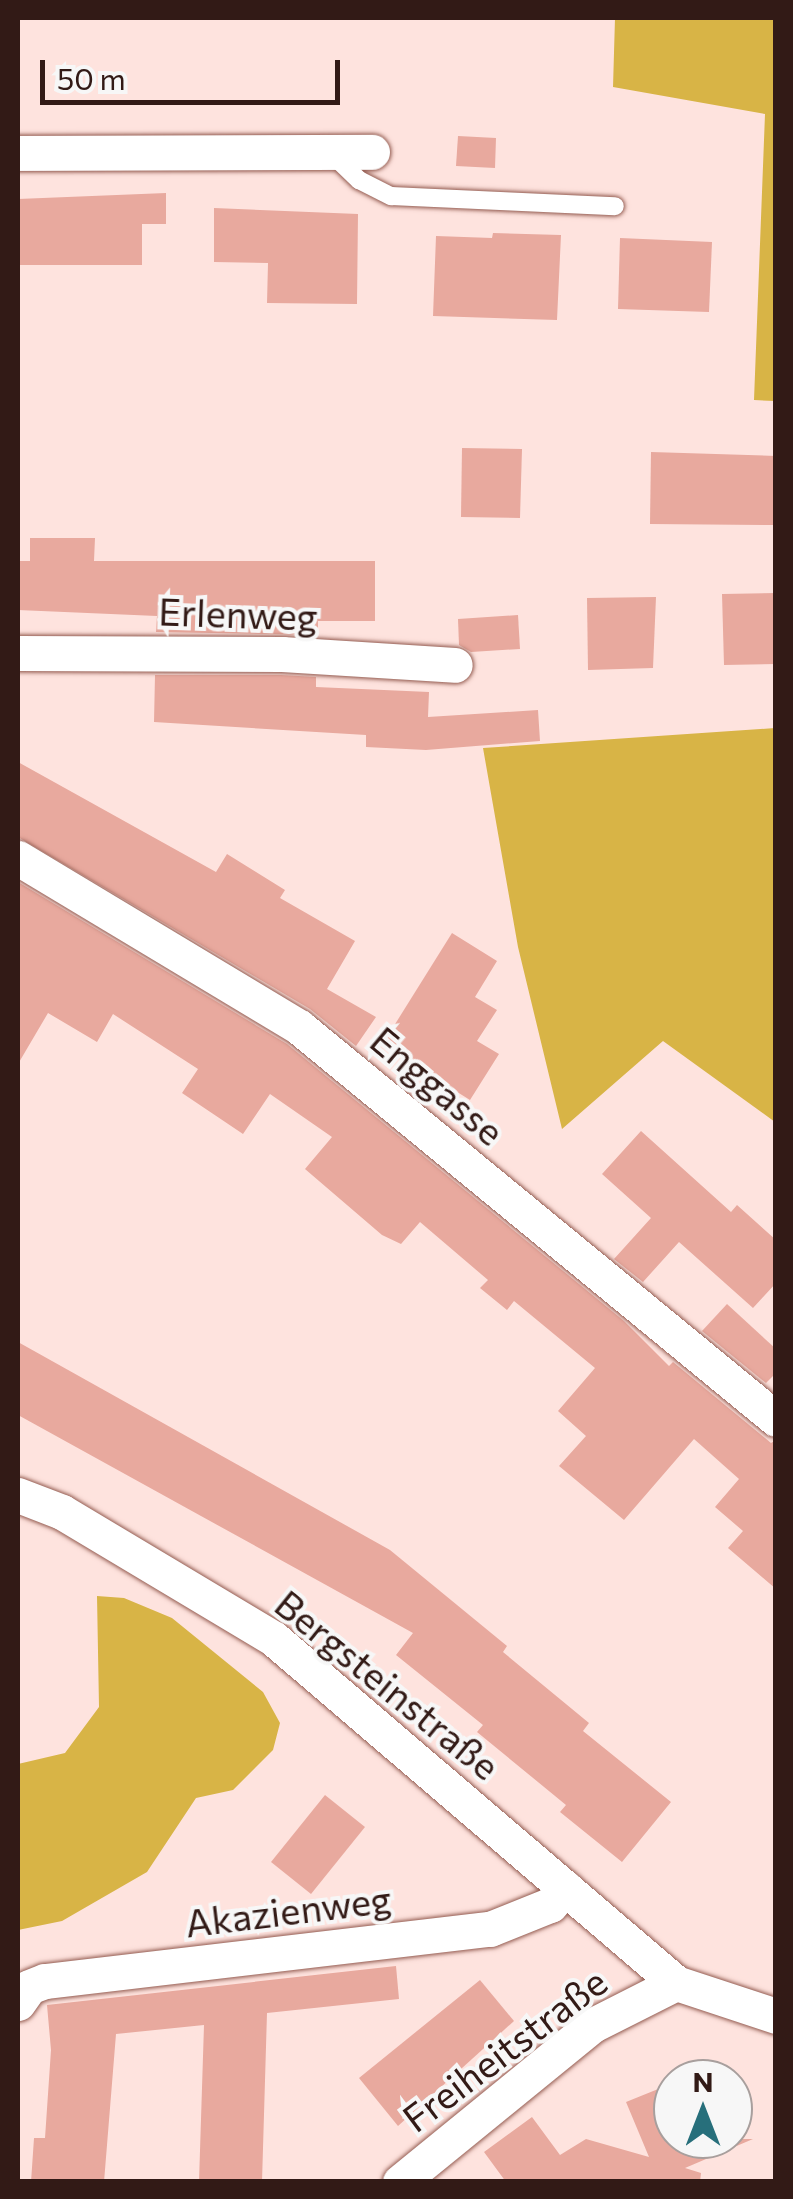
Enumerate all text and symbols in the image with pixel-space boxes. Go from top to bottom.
scale bar [45,40,345,102]
text: 50 m [57,59,126,96]
street label: Erlenweg [158,587,318,639]
street label: Enggasse [362,1016,514,1154]
street label: Bergsteinstraße [267,1580,509,1788]
street label: Akazienweg [182,1875,394,1945]
street label: Freiheitstraße [393,1958,615,2140]
north arrow [653,2059,753,2159]
text: N [693,2064,714,2098]

